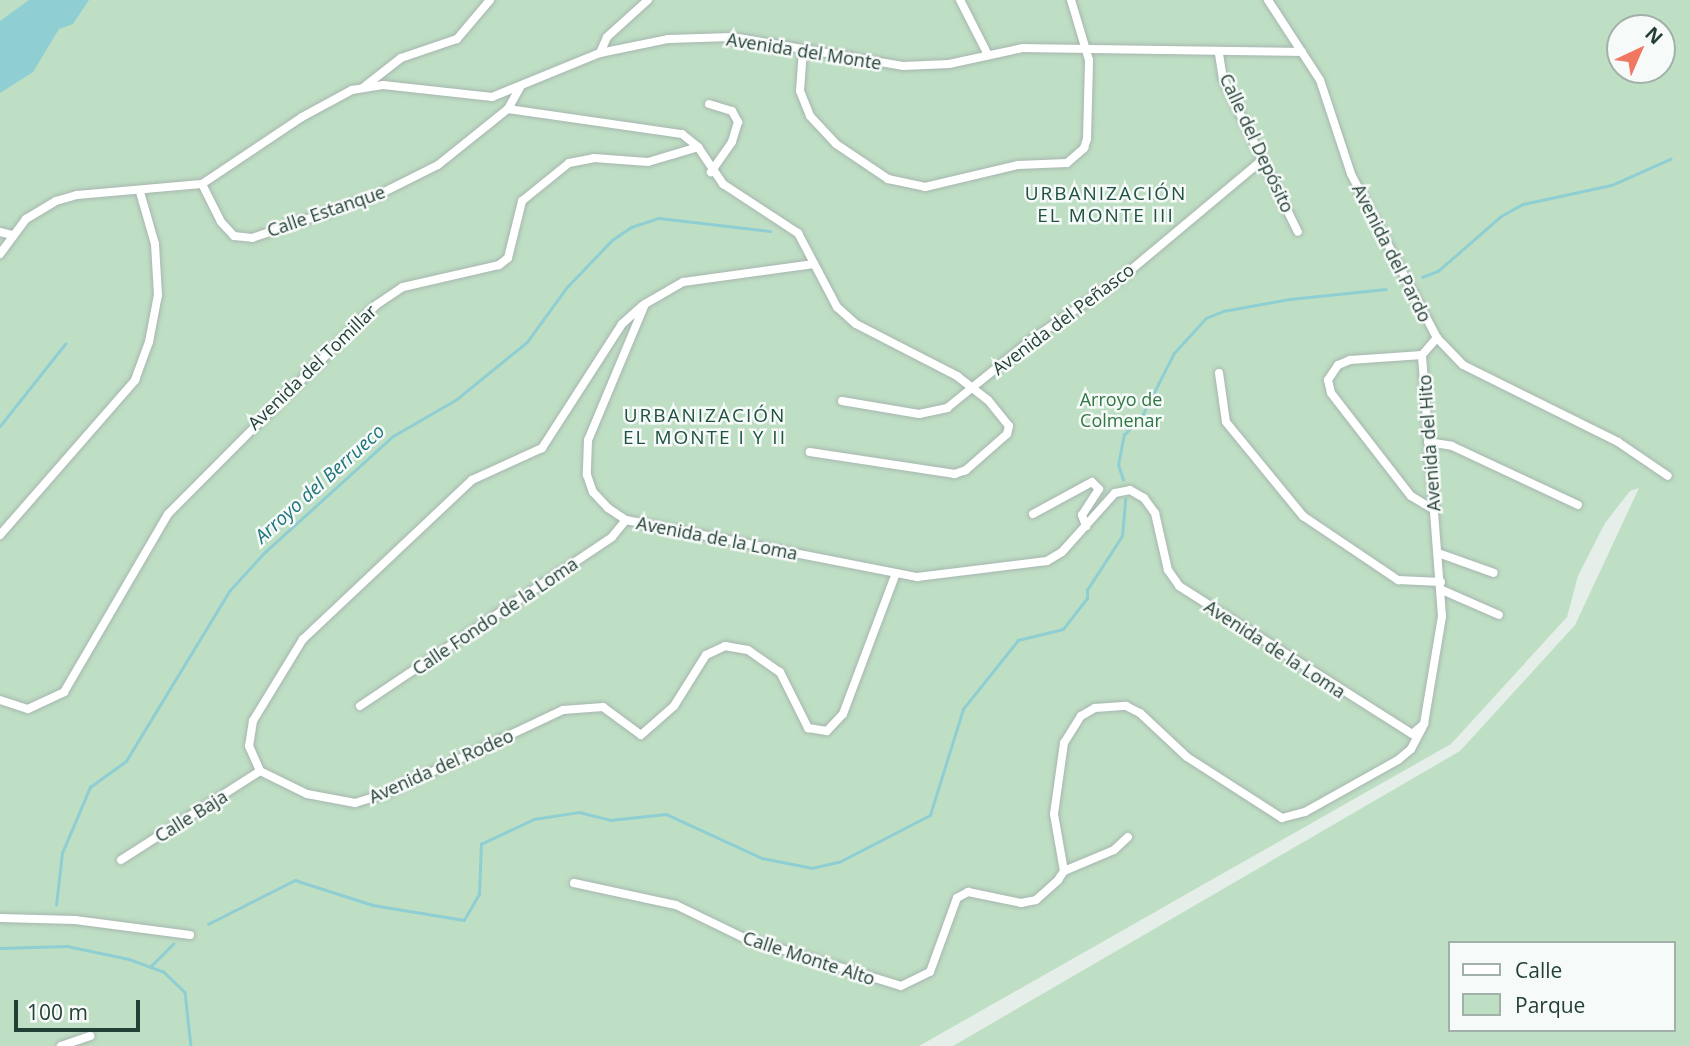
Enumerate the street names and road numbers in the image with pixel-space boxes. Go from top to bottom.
street label: Avenida del Monte [725,28,883,74]
street label: Calle del Depósito [1215,70,1299,216]
street label: Avenida del Pardo [1348,180,1436,326]
street label: Calle Estanque [264,181,388,241]
street label: Avenida del Peñasco [988,259,1138,379]
street label: Avenida del Tomillar [243,300,381,434]
street label: Avenida del Hito [1413,374,1445,512]
street label: Avenida de la Loma [635,512,799,564]
street label: Calle Fondo de la Loma [408,553,582,679]
street label: Avenida de la Loma [1200,595,1350,703]
street label: Avenida del Rodeo [365,724,517,808]
street label: Calle Baja [151,785,231,847]
street label: Calle Monte Alto [740,926,878,990]

